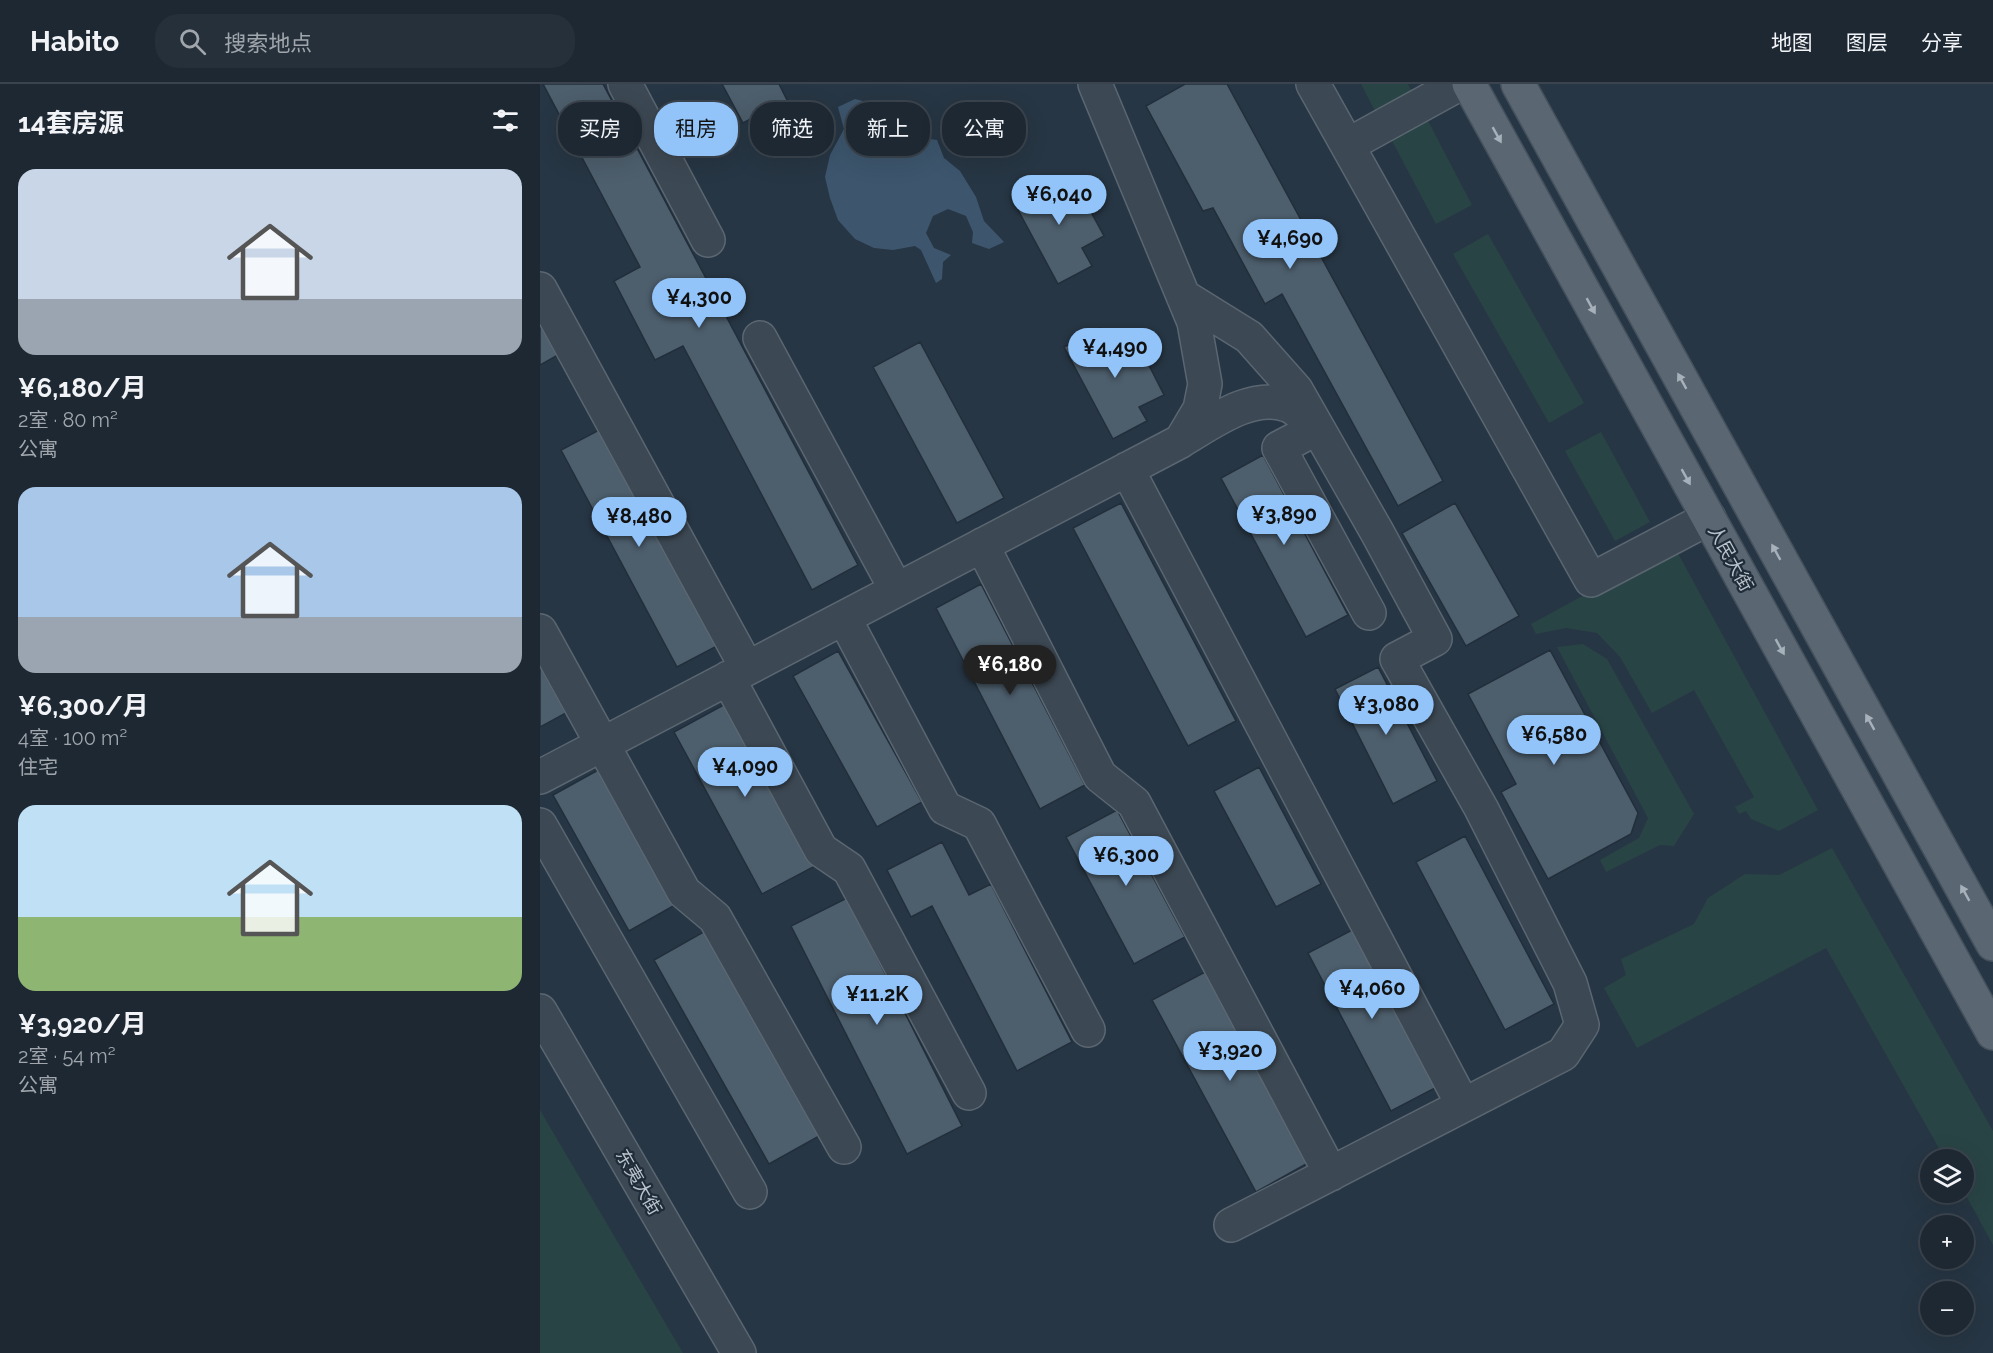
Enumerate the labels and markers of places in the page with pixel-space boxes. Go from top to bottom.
pin: ¥6,040 [1010,175,1108,226]
pin: ¥4,690 [1241,219,1339,270]
pin: ¥4,300 [650,278,748,329]
pin: ¥4,490 [1066,328,1164,379]
pin: ¥3,890 [1235,495,1333,546]
pin: ¥8,480 [590,497,688,548]
pin: ¥6,180 [961,645,1059,696]
pin: ¥3,080 [1337,685,1435,736]
pin: ¥6,580 [1505,715,1603,766]
pin: ¥4,090 [696,747,794,798]
pin: ¥6,300 [1077,836,1175,887]
pin: ¥4,060 [1323,969,1421,1020]
pin: ¥11.2K [828,975,926,1026]
pin: ¥3,920 [1181,1031,1279,1082]

